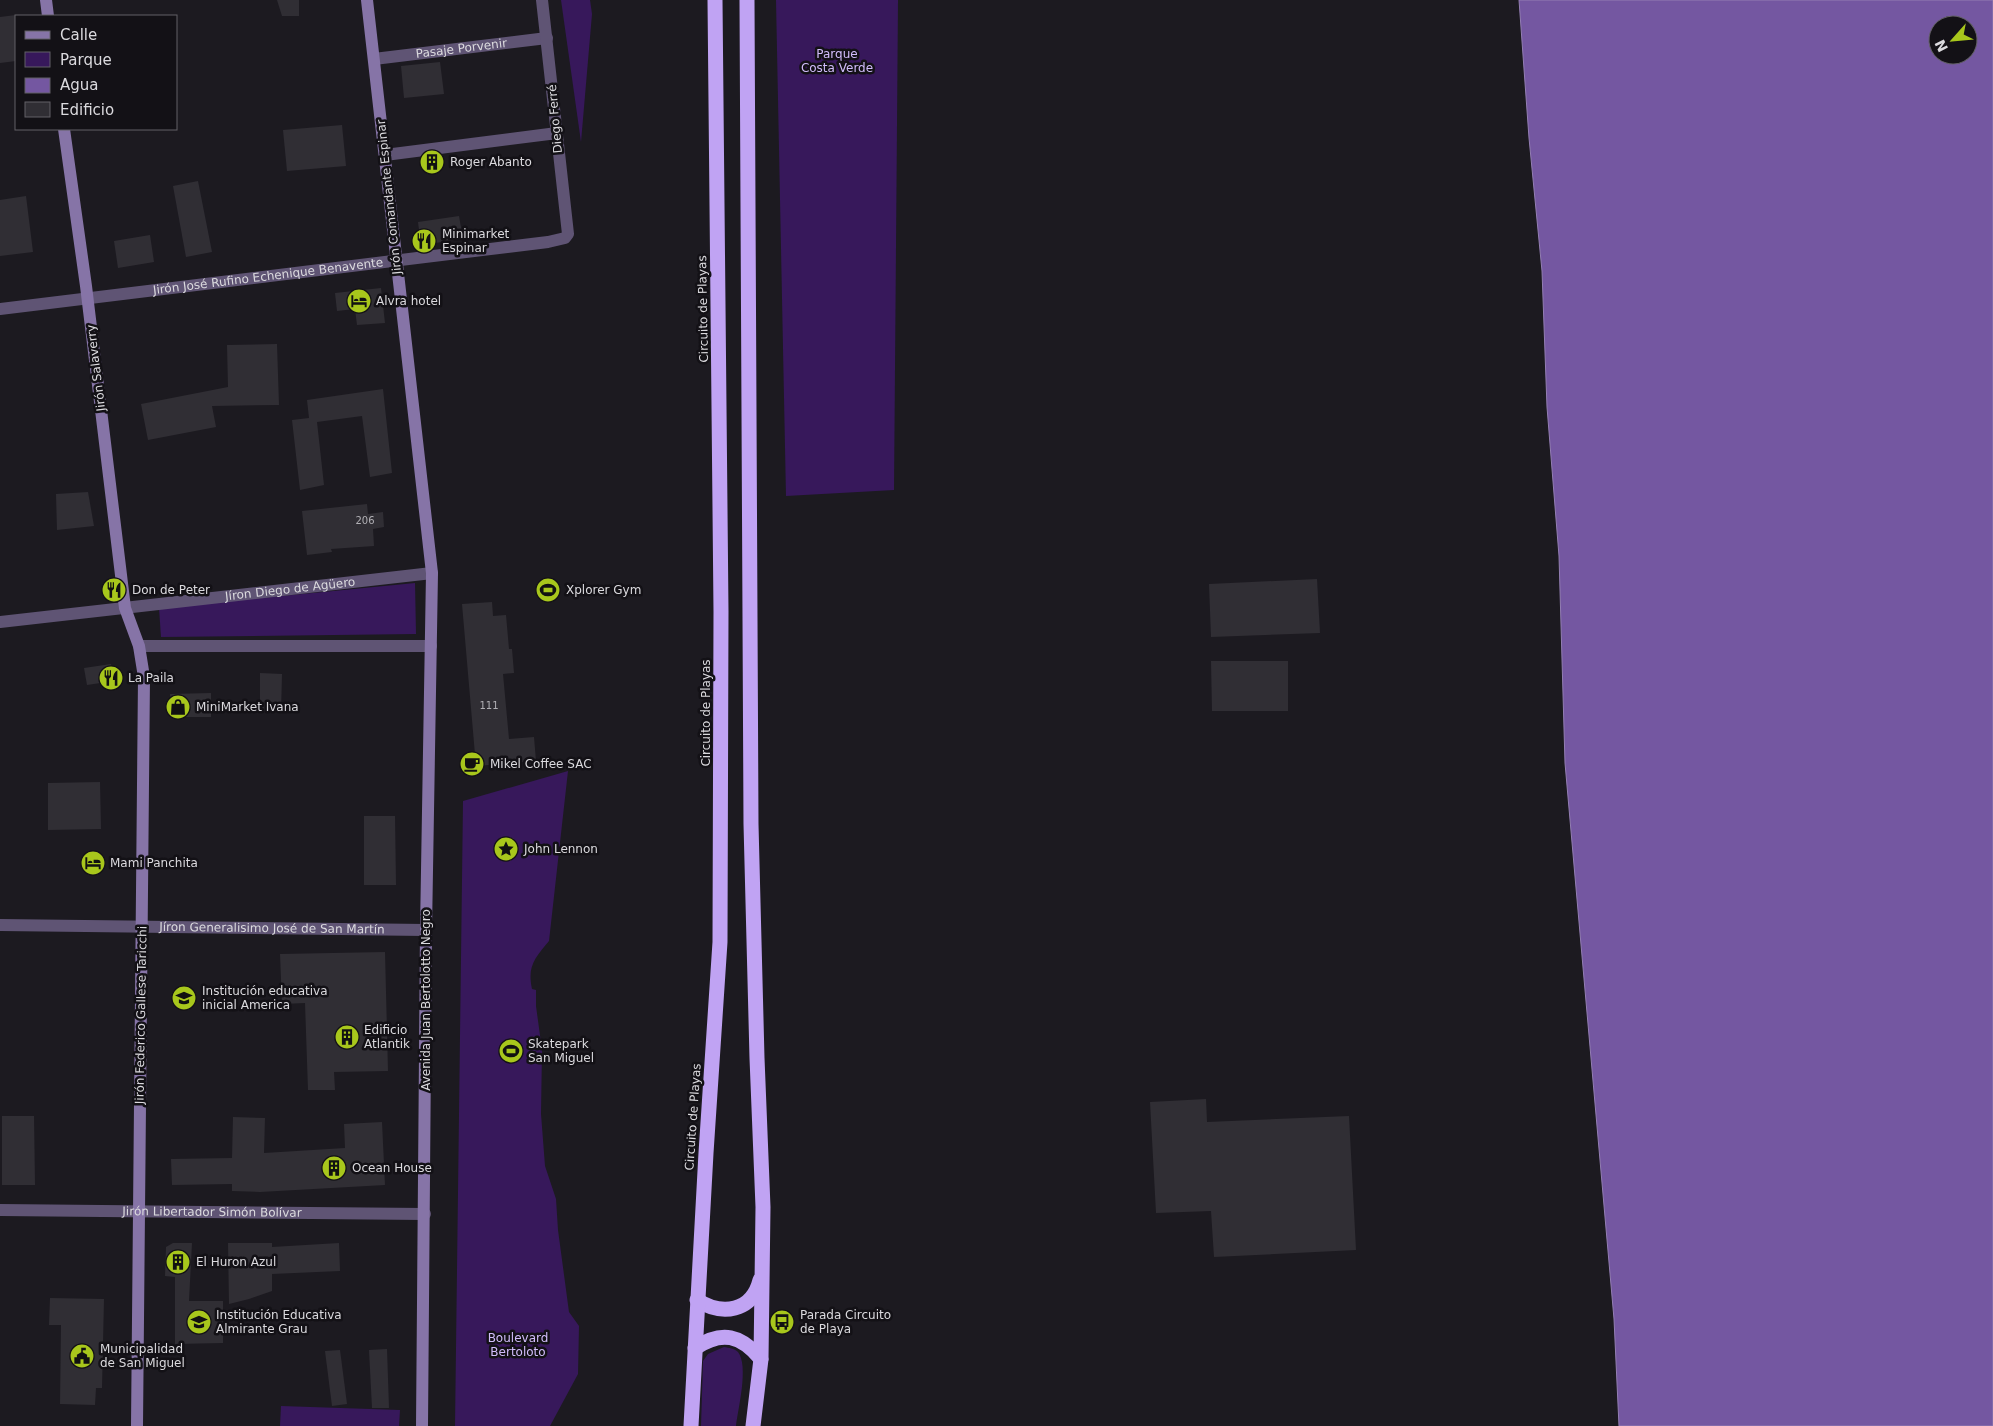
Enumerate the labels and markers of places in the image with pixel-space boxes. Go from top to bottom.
building icon: Roger Abanto [419,149,445,175]
place label: Roger Abanto [450,155,532,169]
place label: Minimarket Espinar [442,227,510,255]
restaurant icon: Minimarket Espinar [411,228,437,254]
hotel icon: Alvra hotel [346,288,372,314]
place label: Alvra hotel [376,294,441,308]
restaurant icon: Don de Peter [101,577,127,603]
sports icon: Xplorer Gym [535,577,561,603]
place label: Don de Peter [132,583,210,597]
place label: Xplorer Gym [566,583,641,597]
restaurant icon: La Paila [98,665,124,691]
place label: La Paila [128,671,174,685]
shop icon: MiniMarket Ivana [165,694,191,720]
place label: MiniMarket Ivana [196,700,299,714]
cafe icon: Mikel Coffee SAC [459,751,485,777]
place label: Mikel Coffee SAC [490,757,592,771]
place icon: John Lennon [493,836,519,862]
place label: John Lennon [523,842,598,856]
hotel icon: Mami Panchita [80,850,106,876]
place label: Mami Panchita [110,856,198,870]
place label: Institución educativa inicial America [202,984,328,1012]
school or university icon: Institución educativa inicial America [171,985,197,1011]
place label: Edificio Atlantik [364,1023,410,1051]
building icon: Edificio Atlantik [334,1024,360,1050]
place label: Skatepark San Miguel [528,1037,594,1065]
sports icon: Skatepark San Miguel [498,1038,524,1064]
building icon: Ocean House [321,1155,347,1181]
place label: Ocean House [352,1161,432,1175]
building icon: El Huron Azul [165,1249,191,1275]
place label: El Huron Azul [196,1255,276,1269]
place label: Institución Educativa Almirante Grau [216,1308,342,1336]
place label: Parada Circuito de Playa [800,1308,891,1336]
school or university icon: Institución Educativa Almirante Grau [186,1309,212,1335]
bus stop icon: Parada Circuito de Playa [769,1309,795,1335]
place label: Municipalidad de San Miguel [100,1342,185,1370]
public building icon: Municipalidad de San Miguel [69,1343,95,1369]

